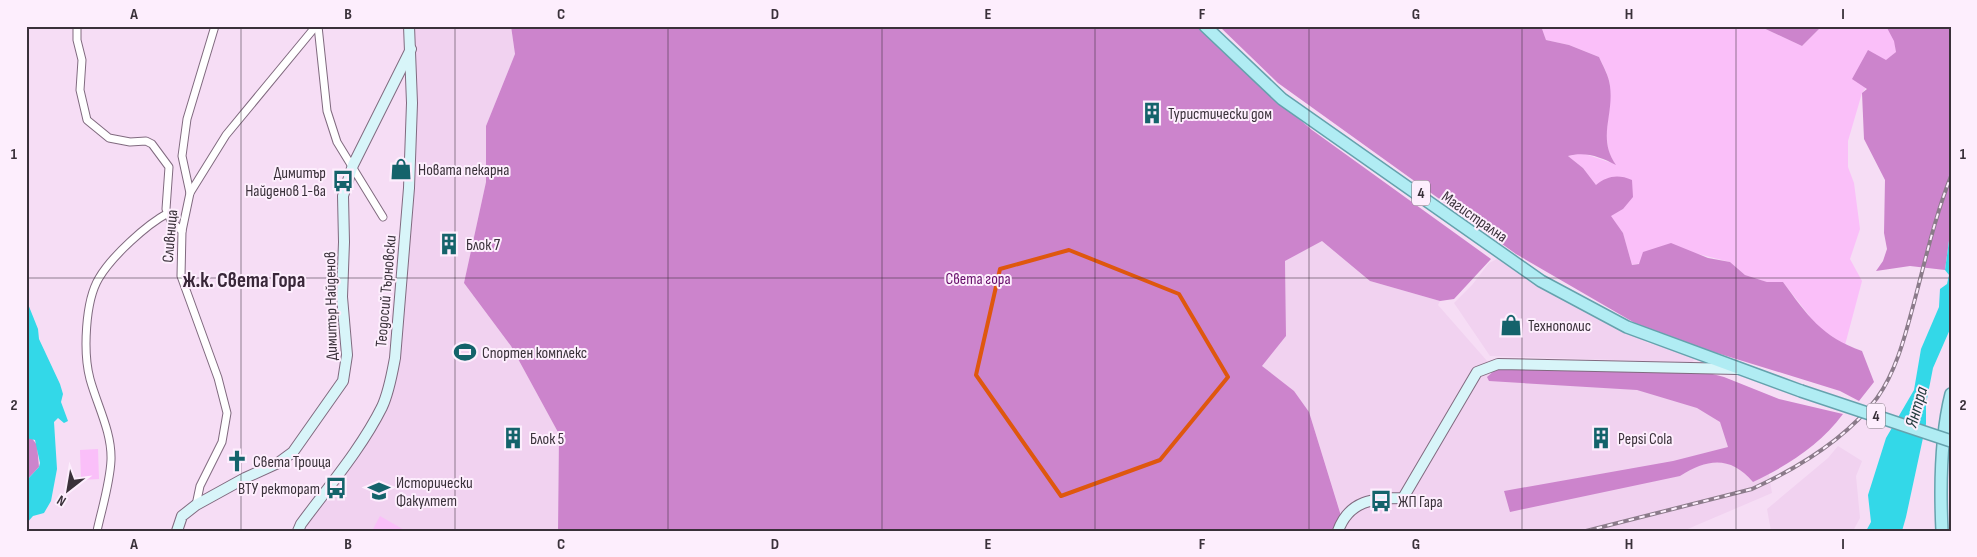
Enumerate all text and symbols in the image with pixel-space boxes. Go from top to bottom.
text: A [129,5,138,24]
text: B [344,5,352,24]
text: C [557,5,565,24]
text: D [771,5,779,24]
text: E [985,5,992,24]
text: F [1199,5,1206,24]
text: G [1412,5,1420,24]
text: H [1625,5,1633,24]
text: I [1841,5,1845,24]
building icon: Туристически дом [1139,100,1165,126]
place label: Туристически дом [1168,105,1272,124]
text: 1 [11,145,18,164]
text: 1 [1960,145,1967,164]
shop icon: Новата пекарна [388,156,414,182]
place label: Новата пекарна [418,161,509,180]
place label: Димитър Найденов 1-ва [245,164,326,201]
bus stop icon: Димитър Найденов 1-ва [330,168,356,194]
road number: 4 [1412,180,1430,206]
street label: Магистрална [1438,188,1511,247]
street label: Сливница [159,209,182,263]
building icon: Блок 7 [436,231,462,257]
street label: Теодосий Търновски [372,234,401,348]
place label: Блок 7 [466,236,501,255]
street label: Димитър Найденов [321,251,342,361]
district label: ж.к. Света Гора [183,268,305,293]
park label: Света гора [945,270,1011,289]
shop icon: Технополис [1498,312,1524,338]
place label: Технополис [1528,317,1591,336]
sports icon: Спортен комплекс [452,339,478,365]
place label: Спортен комплекс [482,344,587,363]
water label: Янтра [1900,384,1932,431]
text: 2 [10,396,18,415]
text: 2 [1959,396,1967,415]
road number: 4 [1867,404,1885,428]
building icon: Блок 5 [500,425,526,451]
building icon: Pepsi Cola [1588,425,1614,451]
place label: Блок 5 [530,430,564,449]
place label: Pepsi Cola [1618,430,1672,449]
church icon: Света Троица [224,448,250,474]
place label: Света Троица [253,453,331,472]
north arrow [42,464,92,514]
place label: Исторически Факултет [396,474,473,511]
bus stop icon: ВТУ ректорат [323,475,349,501]
school or university icon: Исторически Факултет [366,478,392,504]
place label: ВТУ ректорат [238,480,320,499]
bus stop icon: ЖП Гара [1368,488,1394,514]
text: N [54,492,69,510]
place label: ЖП Гара [1398,493,1443,512]
text: A [129,535,138,554]
text: B [344,535,352,554]
text: C [557,535,565,554]
text: D [771,535,779,554]
text: E [985,535,992,554]
text: F [1199,535,1206,554]
text: G [1412,535,1420,554]
text: H [1625,535,1633,554]
text: I [1841,535,1845,554]

